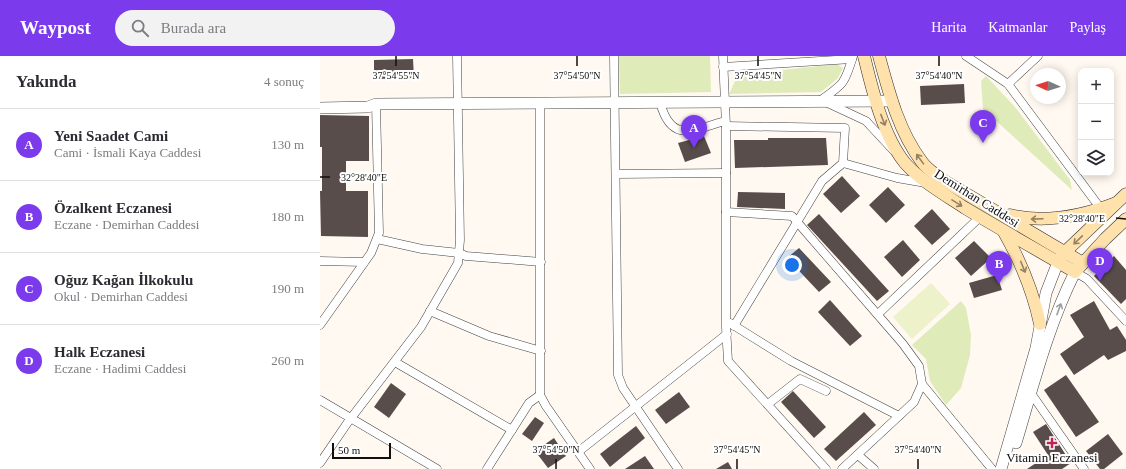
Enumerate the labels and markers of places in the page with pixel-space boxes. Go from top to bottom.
pin: C [970,110,996,143]
pin: A [681,115,707,148]
pin: D [1087,248,1113,281]
pin: B [986,251,1012,284]
marker: Vitamin Eczanesi [1047,438,1057,448]
place label: Vitamin Eczanesi [1006,450,1098,465]

